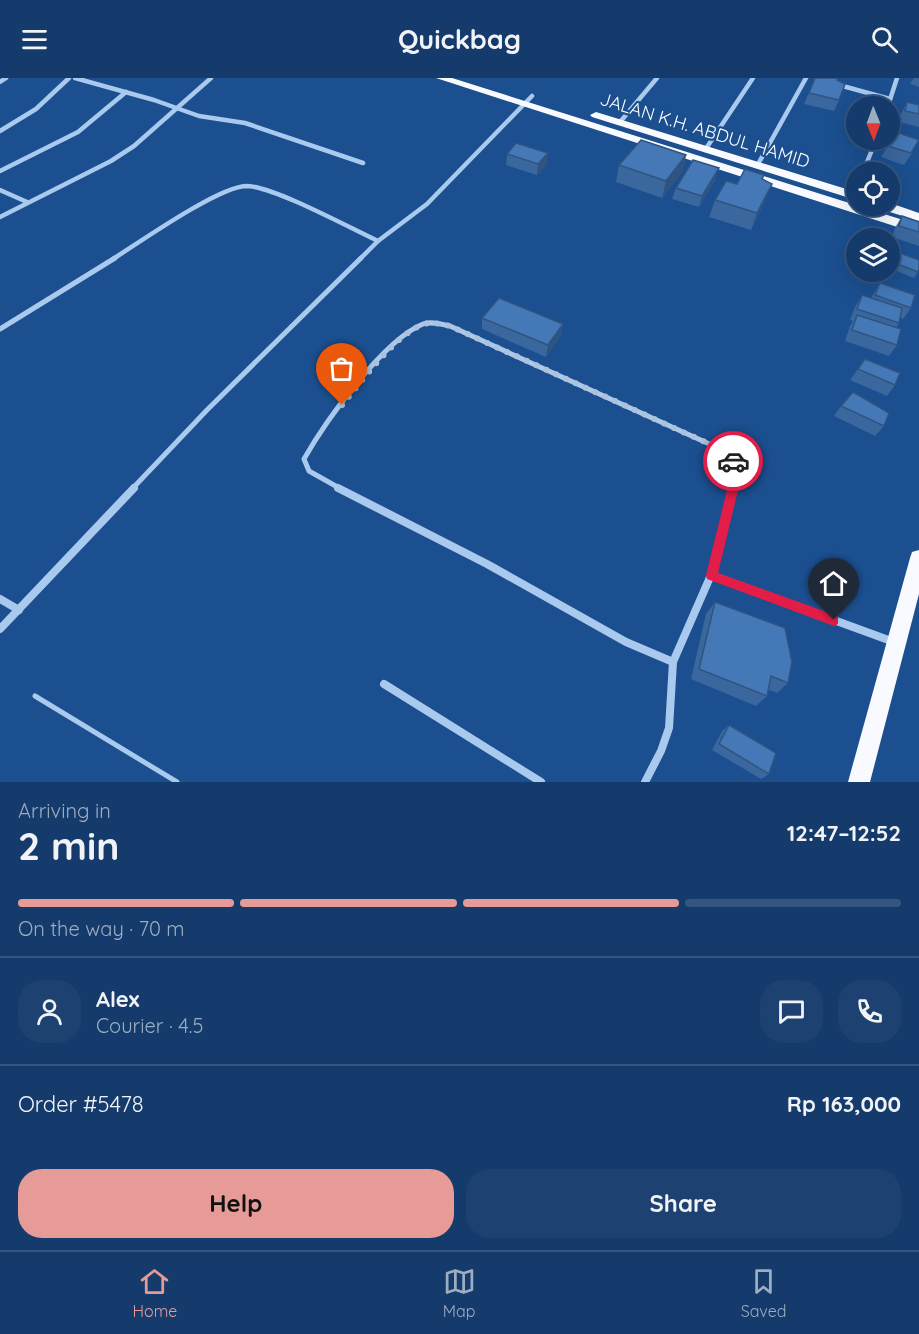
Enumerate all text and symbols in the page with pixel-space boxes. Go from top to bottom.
text: Quickbag [398,22,521,56]
icon: menu [18,23,51,56]
icon: search [868,23,901,56]
street label: JALAN K.H. ABDUL HAMID [597,87,813,173]
north arrow [846,96,900,150]
map controls [846,96,900,282]
button: locate [846,162,900,216]
button: layers [846,228,900,282]
pin [316,343,367,405]
icon: bag [325,352,358,385]
courier [703,431,763,491]
icon: car [717,445,750,478]
pin [808,558,859,620]
icon: home [817,567,850,600]
text: Arriving in [18,798,111,823]
text: 12:47–12:52 [787,819,901,847]
text: 2 min [18,821,120,870]
text: On the way · 70 m [18,916,185,941]
button: person [18,980,81,1043]
button: chat [760,980,823,1043]
button: phone [838,980,901,1043]
text: Alex [96,985,139,1013]
text: Courier · 4.5 [96,1013,203,1038]
text: Order #5478 [18,1090,144,1118]
text: Rp 163,000 [787,1090,901,1118]
button: Help [18,1169,454,1238]
button: Share [466,1169,901,1238]
tab: Home [133,1265,177,1321]
tab: Map [443,1265,476,1321]
tab: Saved [741,1265,786,1321]

